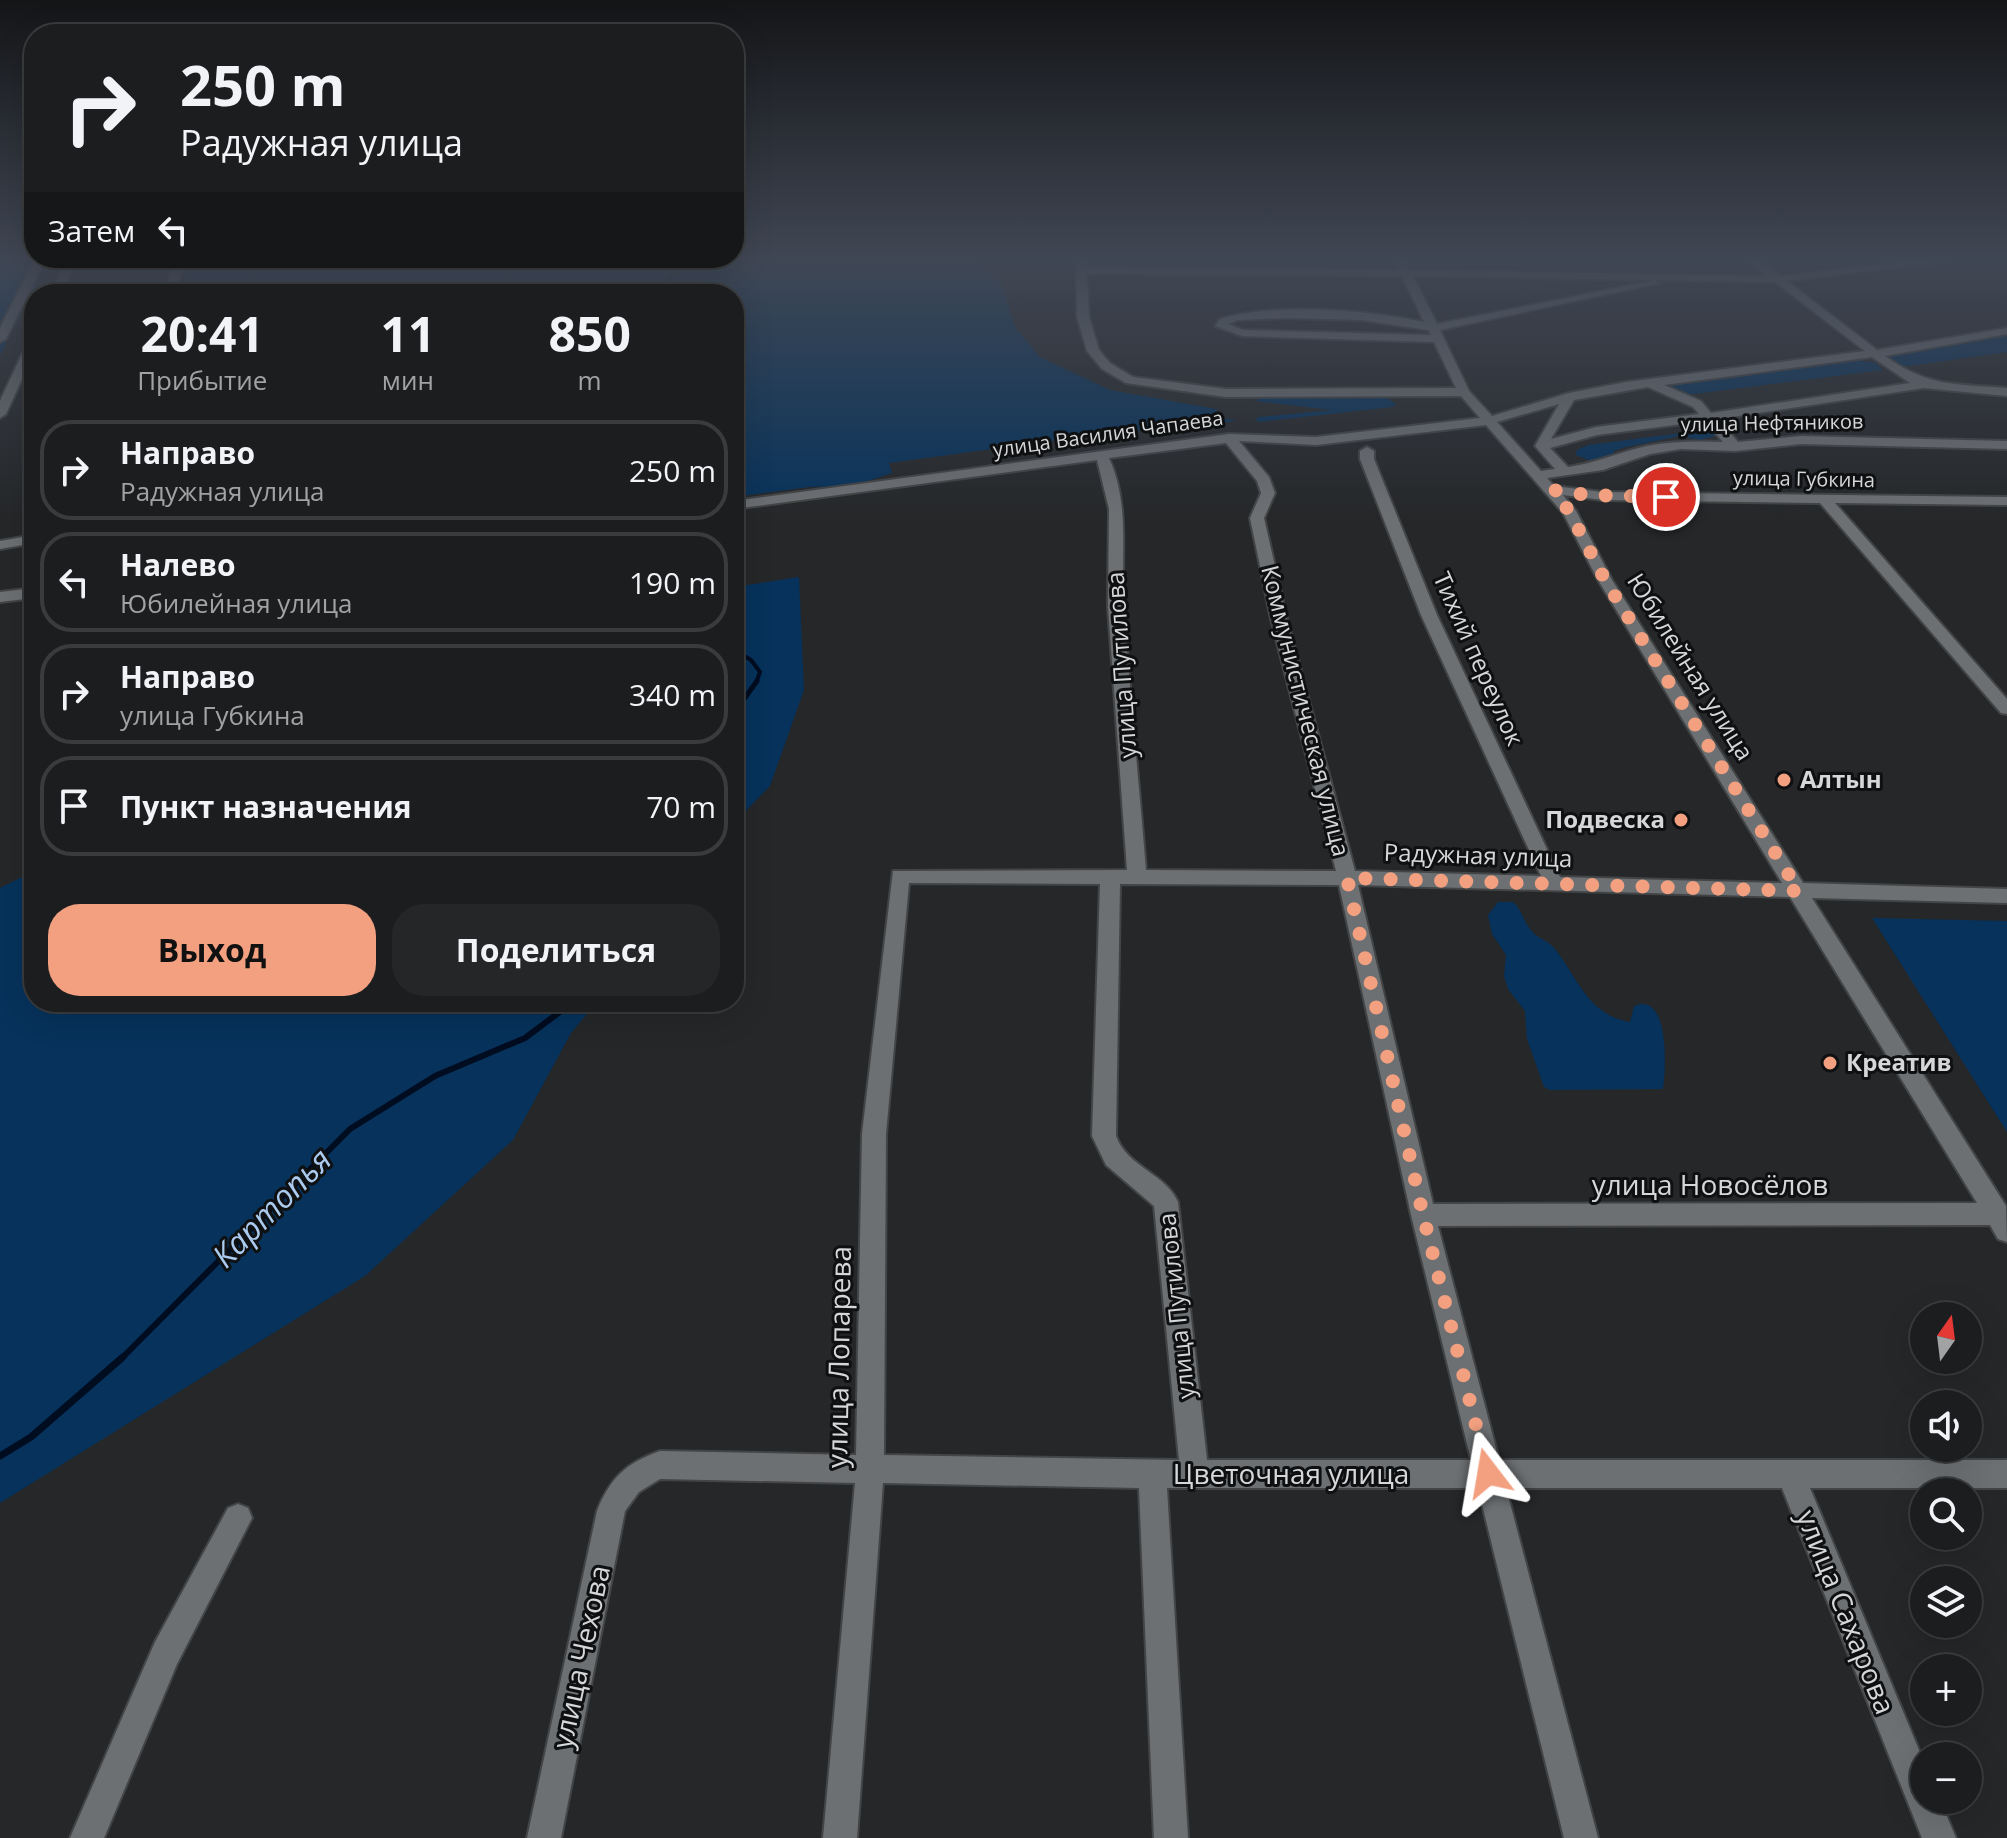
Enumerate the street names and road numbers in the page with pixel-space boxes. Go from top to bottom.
street label: улица Василия Чапаева [991,404,1225,463]
street label: улица Нефтяников [1680,407,1864,438]
street label: улица Губкина [1733,464,1875,493]
street label: Коммунистическая улица [1254,562,1359,860]
street label: Тихий переулок [1426,566,1533,751]
street label: Юбилейная улица [1620,566,1762,766]
street label: улица Путилова [1098,571,1143,760]
street label: Радужная улица [1383,835,1573,874]
street label: улица Новосёлов [1592,1165,1828,1203]
street label: улица Путилова [1149,1211,1202,1401]
street label: улица Лопарева [817,1246,859,1468]
street label: Цветочная улица [1173,1454,1409,1492]
street label: улица Сахарова [1789,1504,1905,1719]
street label: улица Чехова [542,1562,618,1752]

